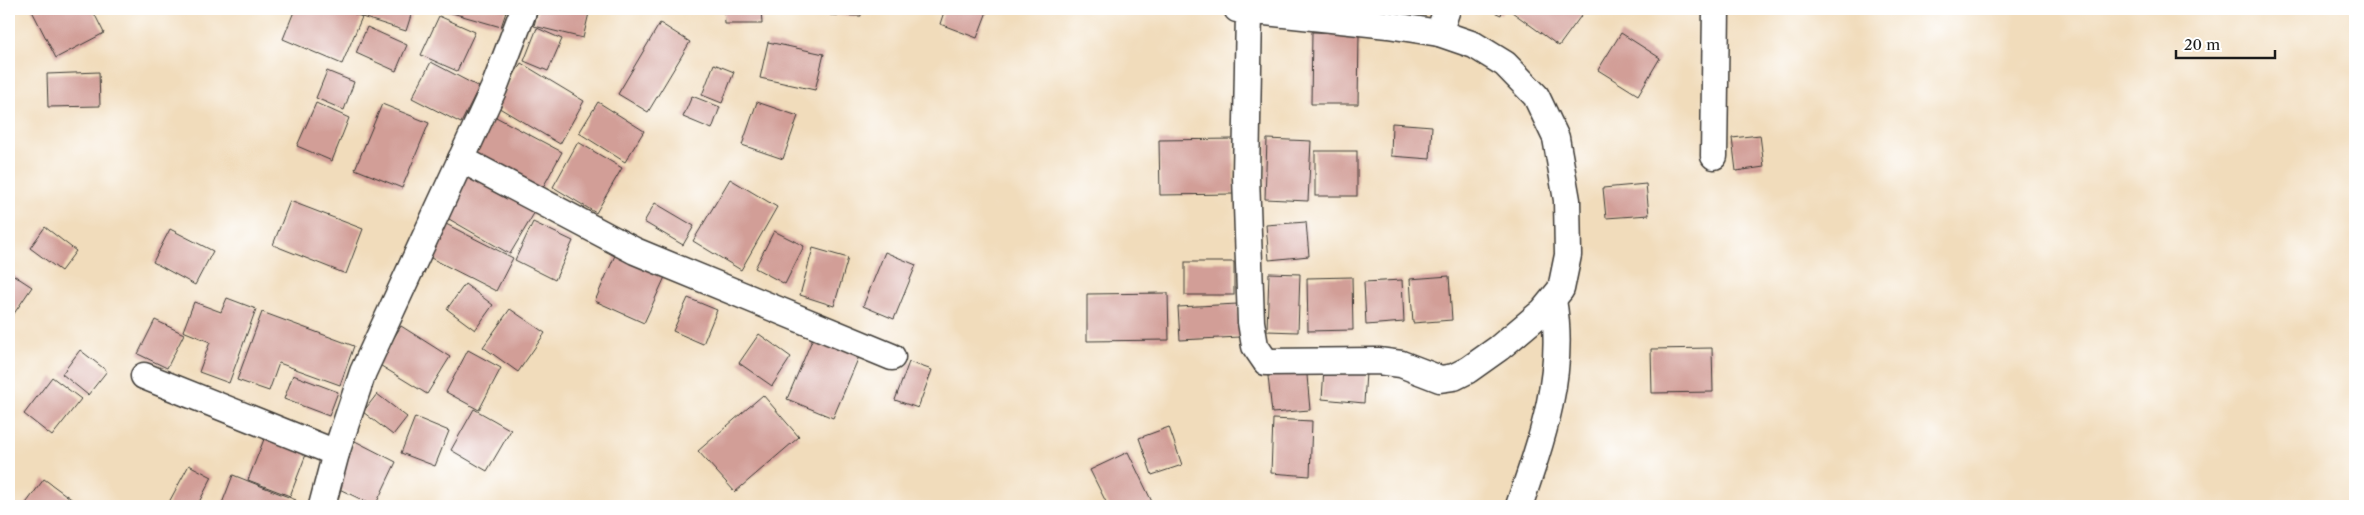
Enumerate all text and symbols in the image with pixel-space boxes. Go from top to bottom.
scale bar [2176,28,2275,60]
text: 20 m [2184,35,2220,54]

